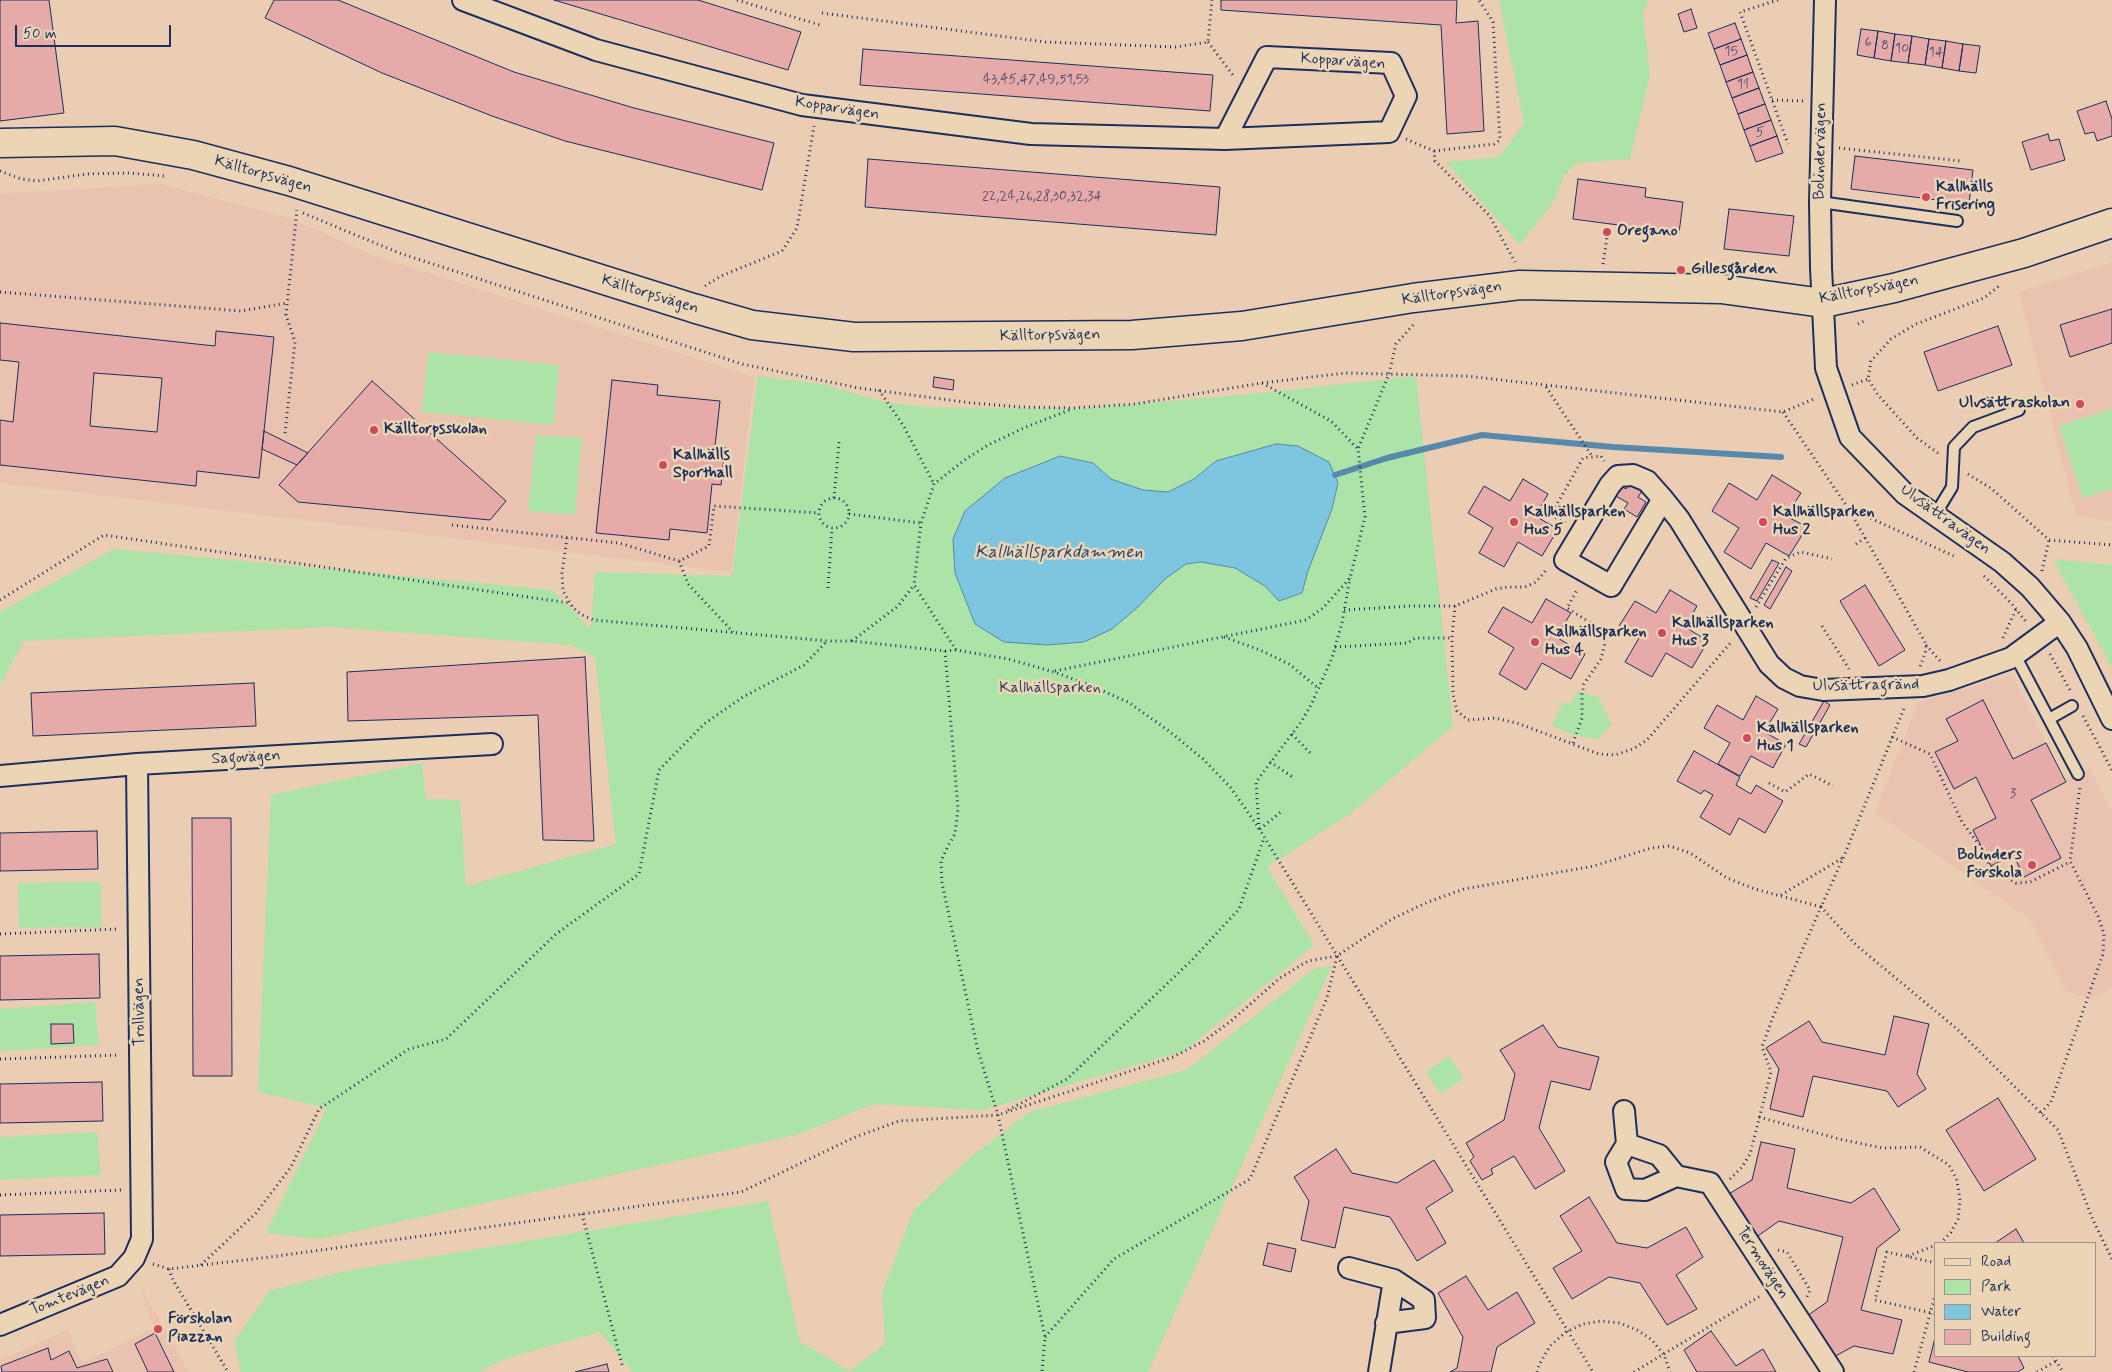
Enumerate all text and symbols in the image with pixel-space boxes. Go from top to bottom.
scale bar [18,15,174,47]
text: 50 m [23,24,57,44]
house number: 6 [1864,35,1872,51]
house number: 8 [1881,38,1889,54]
house number: 10 [1895,41,1909,57]
house number: 15 [1724,44,1738,60]
house number: 14 [1929,45,1943,61]
street label: Kopparvägen [1300,49,1386,75]
house number: 43,45,47,49,51,53 [983,72,1089,88]
house number: 11 [1737,77,1749,93]
street label: Kopparvägen [793,93,881,125]
street label: Bolindervägen [1811,102,1831,200]
house number: 5 [1756,125,1764,141]
street label: Källtorpsvägen [212,152,314,198]
place label: Kallhälls Frisering [1936,178,1995,216]
house number: 22,24,26,28,30,32,34 [982,189,1102,205]
marker: Kallhälls Frisering [1920,191,1932,203]
place label: Oregano [1617,222,1678,242]
marker: Oregano [1601,226,1613,238]
place label: Gillesgården [1691,260,1778,280]
marker: Gillesgården [1675,264,1687,276]
street label: Källtorpsvägen [599,271,701,319]
street label: Källtorpsvägen [1818,271,1920,309]
street label: Källtorpsvägen [1401,277,1503,311]
street label: Källtorpsvägen [999,326,1101,346]
place label: Ulvsättraskolan [1959,394,2070,414]
marker: Ulvsättraskolan [2074,398,2086,410]
place label: Källtorpsskolan [384,420,487,440]
marker: Källtorpsskolan [368,424,380,436]
place label: Kallhälls Sporthall [673,446,733,484]
marker: Kallhälls Sporthall [657,459,669,471]
street label: Ulvsättravägen [1896,481,1994,559]
place label: Kallhällsparken Hus 5 [1524,503,1625,541]
place label: Kallhällsparken Hus 2 [1773,503,1874,541]
marker: Kallhällsparken Hus 5 [1508,516,1520,528]
marker: Kallhällsparken Hus 2 [1757,516,1769,528]
water label: Kallhällsparkdammen [975,542,1143,564]
place label: Kallhällsparken Hus 3 [1672,614,1773,652]
place label: Kallhällsparken Hus 4 [1545,623,1646,661]
marker: Kallhällsparken Hus 3 [1656,627,1668,639]
marker: Kallhällsparken Hus 4 [1529,636,1541,648]
street label: Ulvsättragränd [1813,675,1919,697]
park label: Kallhällsparken [999,679,1101,699]
place label: Kallhällsparken Hus 1 [1757,719,1858,757]
marker: Kallhällsparken Hus 1 [1741,732,1753,744]
street label: Sagovägen [211,747,281,769]
house number: 3 [2010,786,2016,802]
place label: Bolinders Förskola [1957,846,2022,884]
marker: Bolinders Förskola [2026,859,2038,871]
street label: Trollvägen [130,978,150,1046]
street label: Termovägen [1731,1223,1793,1303]
legend [1934,1242,2097,1357]
text: Road [1981,1252,2011,1272]
street label: Tomtevägen [27,1271,113,1321]
text: Park [1981,1277,2011,1297]
text: Water [1981,1302,2021,1322]
place label: Förskolan Piazzan [168,1310,232,1348]
marker: Förskolan Piazzan [152,1323,164,1335]
text: Building [1981,1327,2031,1347]

